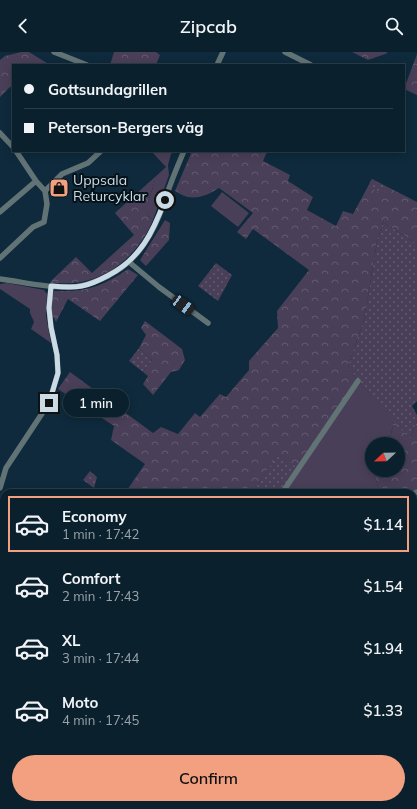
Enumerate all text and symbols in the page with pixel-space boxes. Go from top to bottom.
icon: back [12,15,34,37]
text: Zipcab [180,15,237,38]
icon: search [383,15,405,37]
text: Gottsundagrillen [48,80,167,99]
text: Peterson-Bergers väg [48,118,204,137]
place label: Uppsala Returcyklar [73,171,147,205]
shop icon: Uppsala Returcyklar [48,177,70,199]
route start [156,191,174,209]
car [170,293,196,317]
callout: 1 min [63,389,129,417]
route end [40,394,58,412]
text: 1 min [79,395,113,411]
north arrow [365,437,405,477]
map controls [365,437,405,477]
icon: car [14,506,50,542]
text: Economy [62,507,127,526]
text: $1.14 [363,515,403,534]
text: 1 min · 17:42 [62,526,139,542]
icon: car [14,568,50,604]
text: Comfort [62,569,120,588]
text: $1.54 [363,577,403,596]
text: 2 min · 17:43 [62,588,139,604]
icon: car [14,630,50,666]
text: XL [62,631,80,650]
text: $1.94 [363,639,403,658]
text: 3 min · 17:44 [62,650,139,666]
icon: car [14,692,50,728]
text: Moto [62,693,98,712]
text: $1.33 [363,701,403,720]
text: 4 min · 17:45 [62,712,139,728]
button: Confirm [12,755,405,801]

